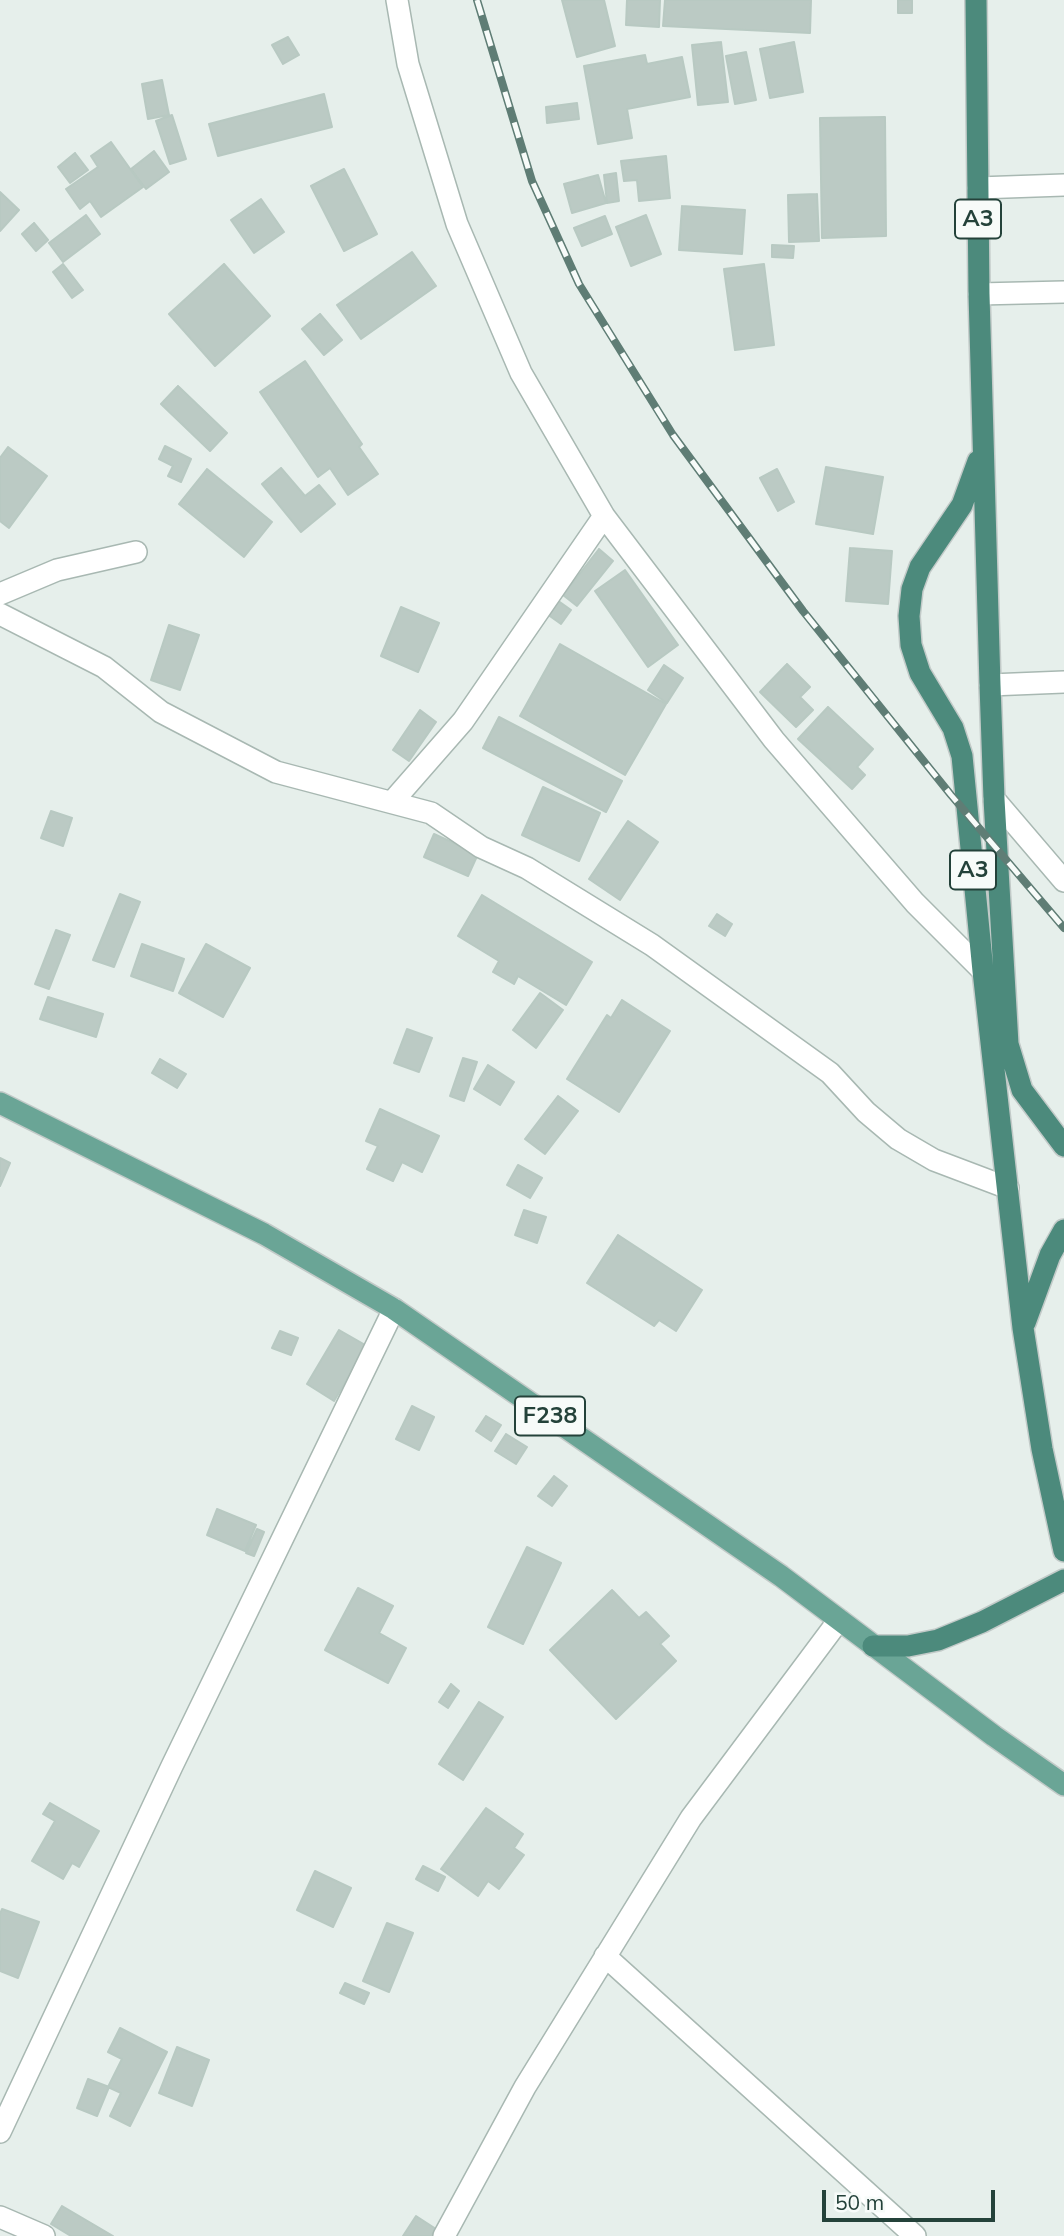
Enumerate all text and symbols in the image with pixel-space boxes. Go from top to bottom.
road number: A3 [955,200,1001,238]
road number: A3 [950,850,996,890]
road number: F238 [515,1396,585,1436]
scale bar [826,2176,999,2220]
text: 50 m [835,2189,884,2215]

